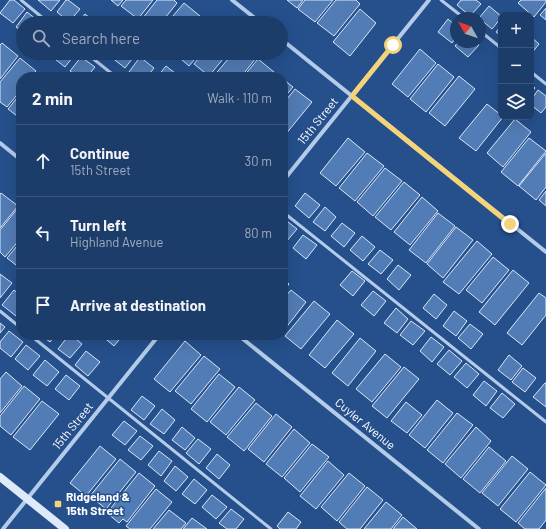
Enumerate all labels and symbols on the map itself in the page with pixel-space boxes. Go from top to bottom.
north arrow [450,12,486,48]
route start [384,36,402,54]
street label: 15th Street [294,94,340,147]
route end [501,215,519,233]
street label: Cuyler Avenue [333,395,399,452]
street label: 15th Street [49,399,95,452]
place label: Ridgeland & 15th Street [66,489,130,517]
marker: Ridgeland & 15th Street [53,499,63,509]

